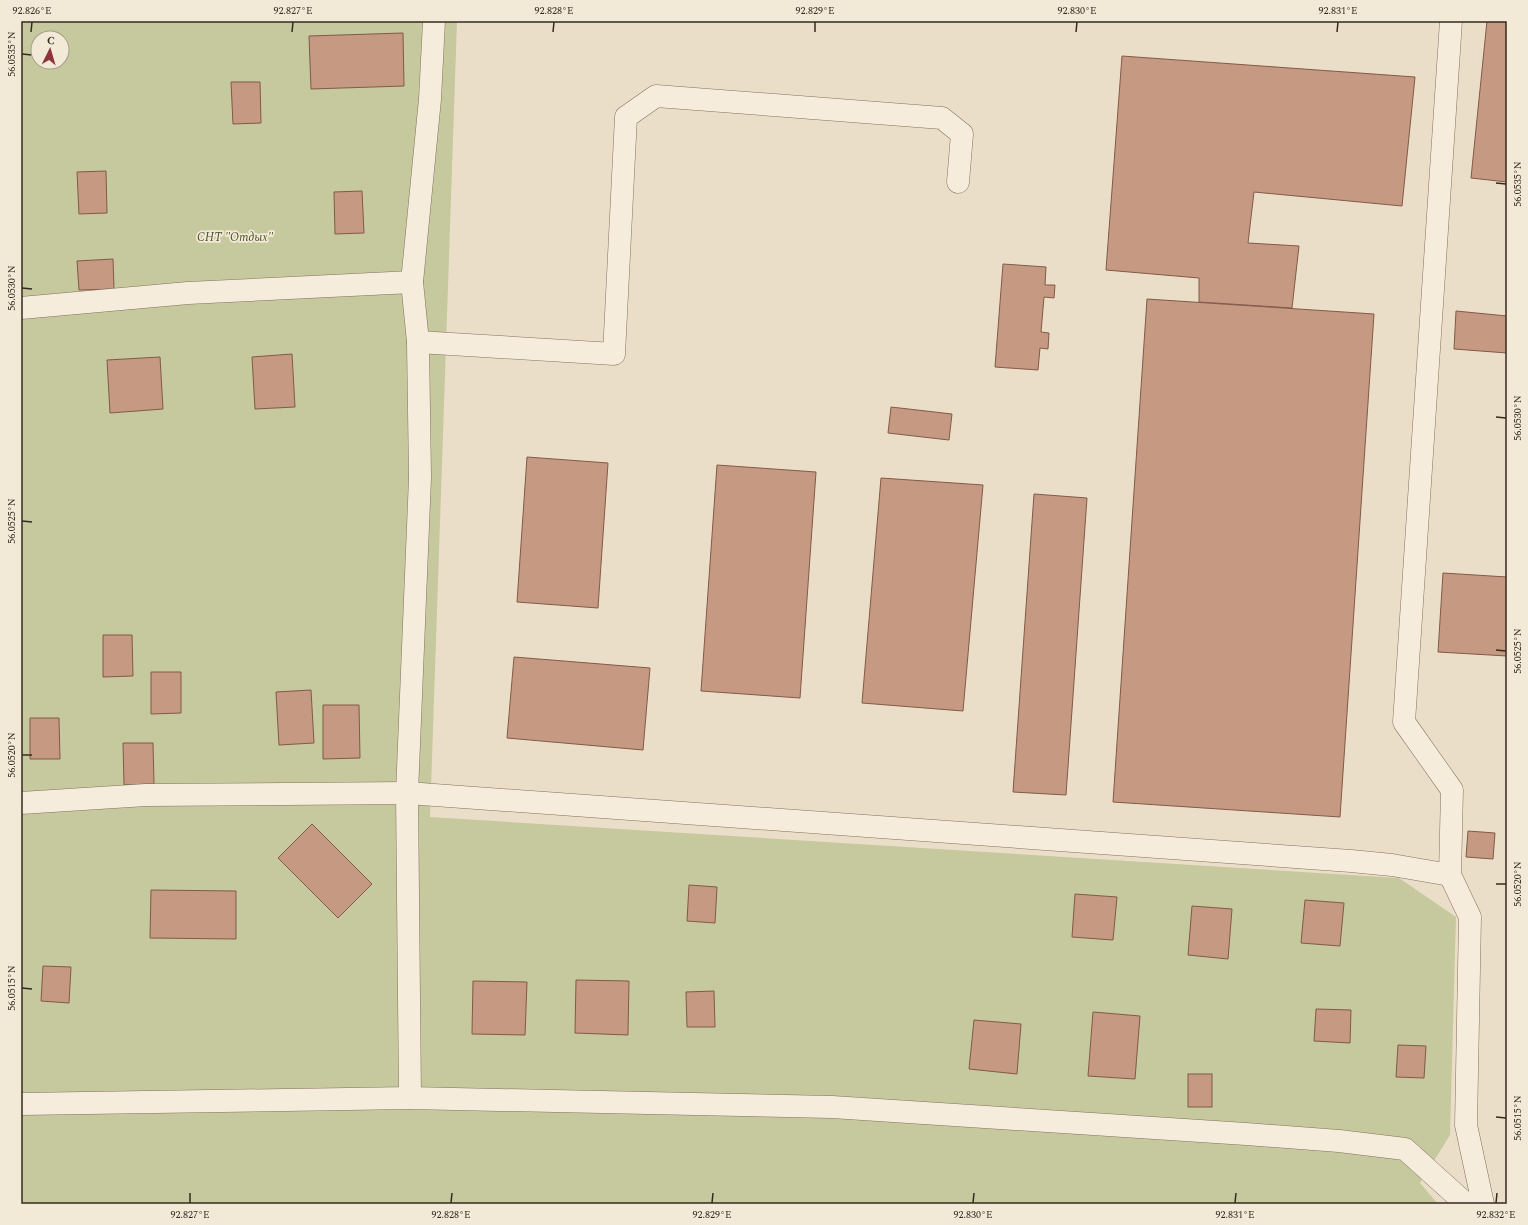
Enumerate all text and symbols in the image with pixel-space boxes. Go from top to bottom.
text: 92.826°E [12,3,52,19]
text: 92.827°E [273,3,313,19]
text: 92.828°E [534,3,574,19]
text: 92.829°E [795,3,835,19]
text: 92.830°E [1057,3,1097,19]
text: 92.831°E [1318,3,1358,19]
north arrow [30,30,70,70]
text: 56.0535°N [4,31,20,77]
text: С [46,32,56,49]
text: 56.0535°N [1510,161,1526,207]
park label: СНТ "Отдых" [197,228,274,247]
text: 56.0530°N [4,265,20,311]
text: 56.0530°N [1510,395,1526,441]
text: 56.0525°N [4,498,20,544]
text: 56.0525°N [1510,628,1526,674]
text: 56.0520°N [4,732,20,778]
text: 56.0520°N [1510,861,1526,907]
text: 56.0515°N [4,965,20,1011]
text: 56.0515°N [1510,1095,1526,1141]
text: 92.827°E [170,1207,210,1223]
text: 92.828°E [431,1207,471,1223]
text: 92.829°E [692,1207,732,1223]
text: 92.830°E [953,1207,993,1223]
text: 92.831°E [1215,1207,1255,1223]
text: 92.832°E [1476,1207,1516,1223]

